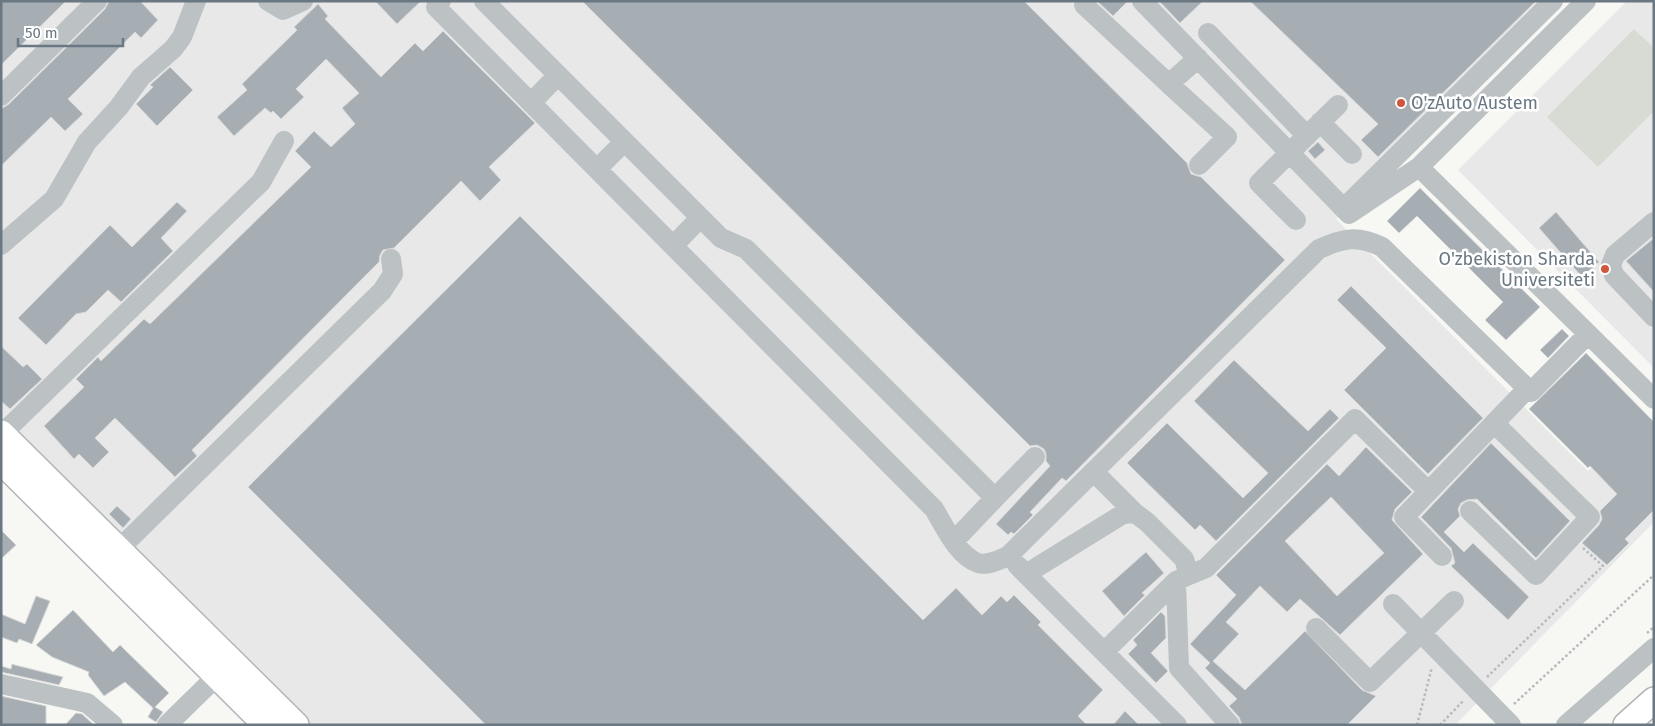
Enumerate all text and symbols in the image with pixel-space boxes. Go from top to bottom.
scale bar [18,15,122,47]
text: 50 m [25,24,58,42]
place label: O'zAuto Austem [1411,92,1538,114]
marker: O'zAuto Austem [1395,97,1407,109]
place label: O'zbekiston Sharda Universiteti [1439,248,1595,291]
marker: O'zbekiston Sharda Universiteti [1599,263,1611,275]

